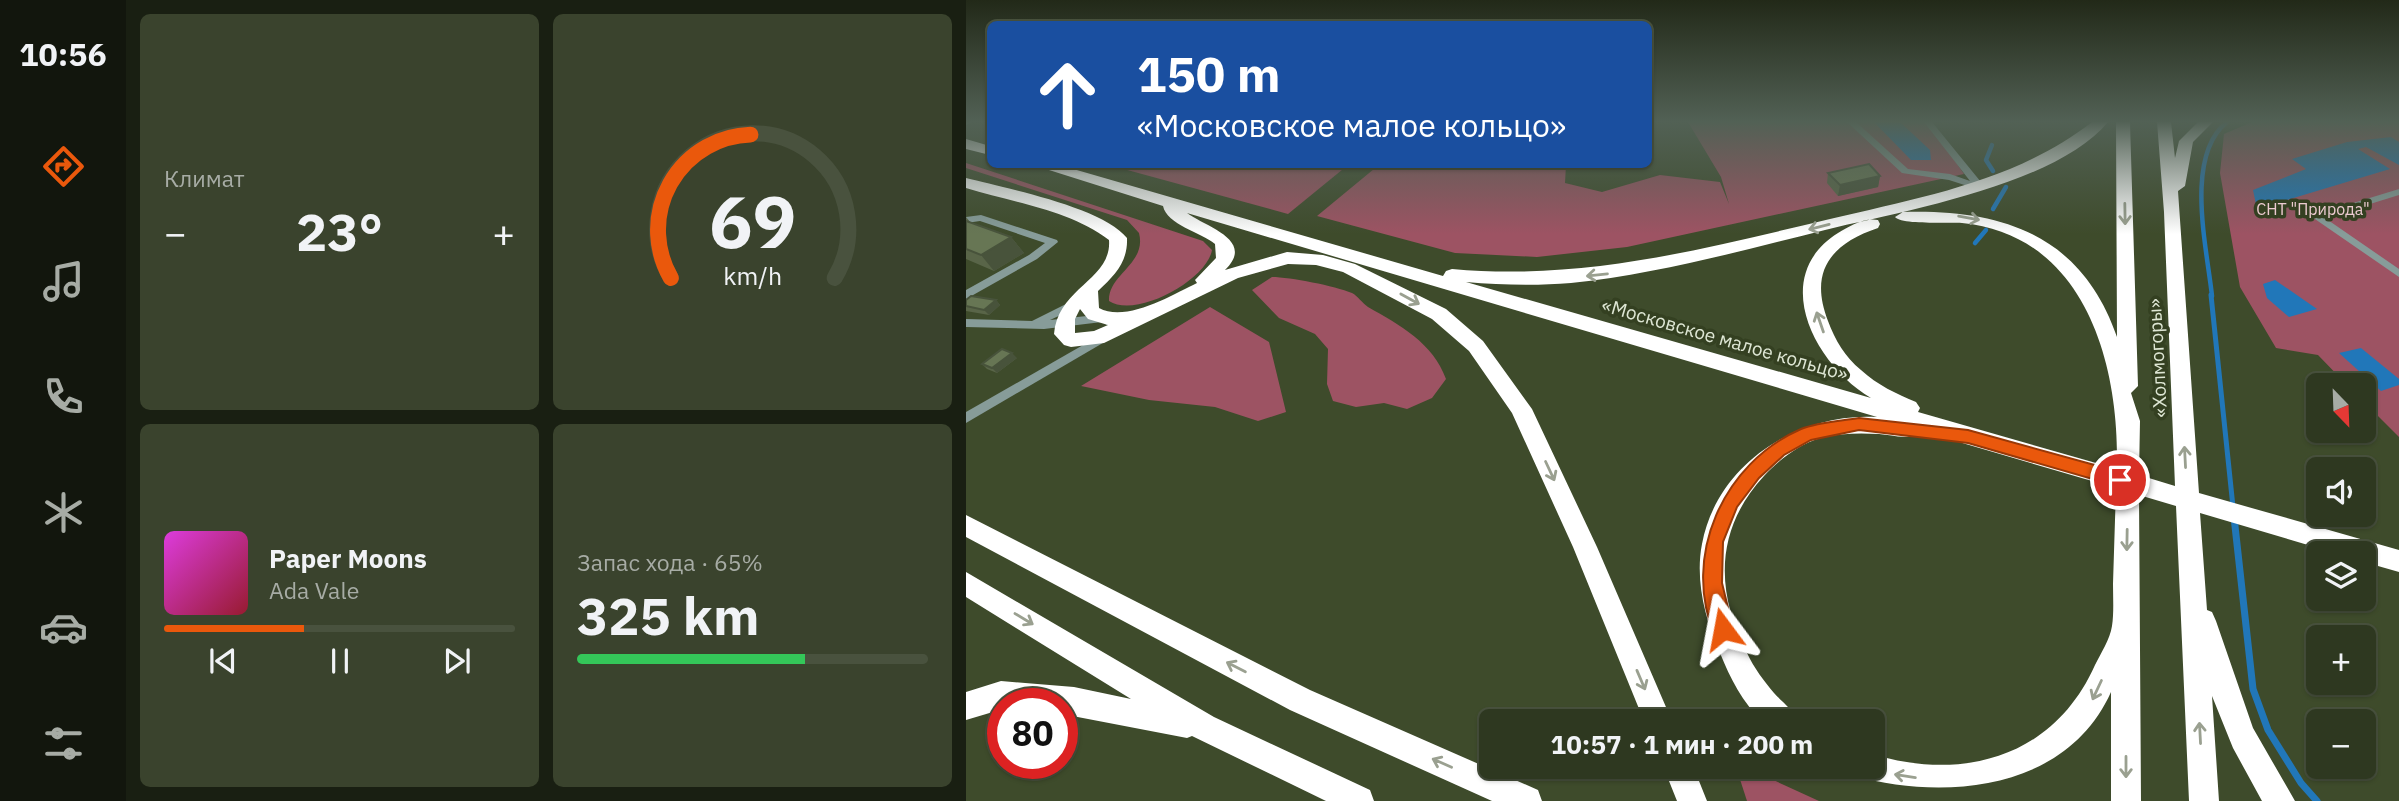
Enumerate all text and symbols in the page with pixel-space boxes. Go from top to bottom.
text: 10:56 [19,33,107,75]
text: 150 m [1137,42,1281,105]
icon: ahead [1022,49,1113,140]
text: «Московское малое кольцо» [1137,104,1566,146]
icon: directions [39,142,88,191]
text: Климат [164,163,245,193]
text: 69 [709,173,796,268]
text: 23° [296,198,383,265]
park label: СНТ "Природа" [2256,199,2370,219]
one-way arrow [2118,203,2132,226]
text: − [164,208,187,257]
text: + [492,208,515,257]
one-way arrow [1957,212,1980,225]
one-way arrow [1808,221,1831,234]
icon: music [39,257,88,306]
text: km/h [723,259,782,292]
one-way arrow [1586,269,1609,282]
one-way arrow [1400,292,1420,306]
street label: «Московское малое кольцо» [1599,292,1851,386]
street label: «Холмогоры» [2142,298,2172,418]
one-way arrow [1813,311,1825,333]
icon: phone [39,372,88,421]
north arrow [2306,373,2376,443]
map controls [2306,373,2376,779]
one-way arrow [2178,446,2191,469]
pin [2090,450,2150,510]
button: sound [2306,457,2376,527]
one-way arrow [1543,460,1557,481]
icon: arrive [2101,461,2139,499]
icon: climate [39,488,88,537]
one-way arrow [2120,528,2134,551]
text: Paper Moons [269,541,427,575]
button: layers [2306,541,2376,611]
text: Запас хода · 65% [577,547,763,577]
text: Ada Vale [269,575,359,605]
text: 325 km [577,582,759,649]
position arrow [1686,592,1760,666]
icon: car [39,603,88,652]
one-way arrow [1014,612,1034,626]
button: + [2306,625,2376,695]
icon: previous [204,642,242,680]
icon: pause [321,642,359,680]
icon: next [438,642,476,680]
one-way arrow [1226,660,1247,674]
one-way arrow [1635,668,1648,690]
one-way arrow [2090,678,2103,700]
speed limit sign: 80 [987,688,1078,779]
button: − [2306,709,2376,779]
icon: filters [39,719,88,768]
one-way arrow [2193,722,2206,745]
text: 10:57 · 1 мин · 200 m [1551,727,1813,761]
one-way arrow [1432,756,1454,769]
one-way arrow [2119,756,2133,779]
one-way arrow [1894,770,1917,783]

